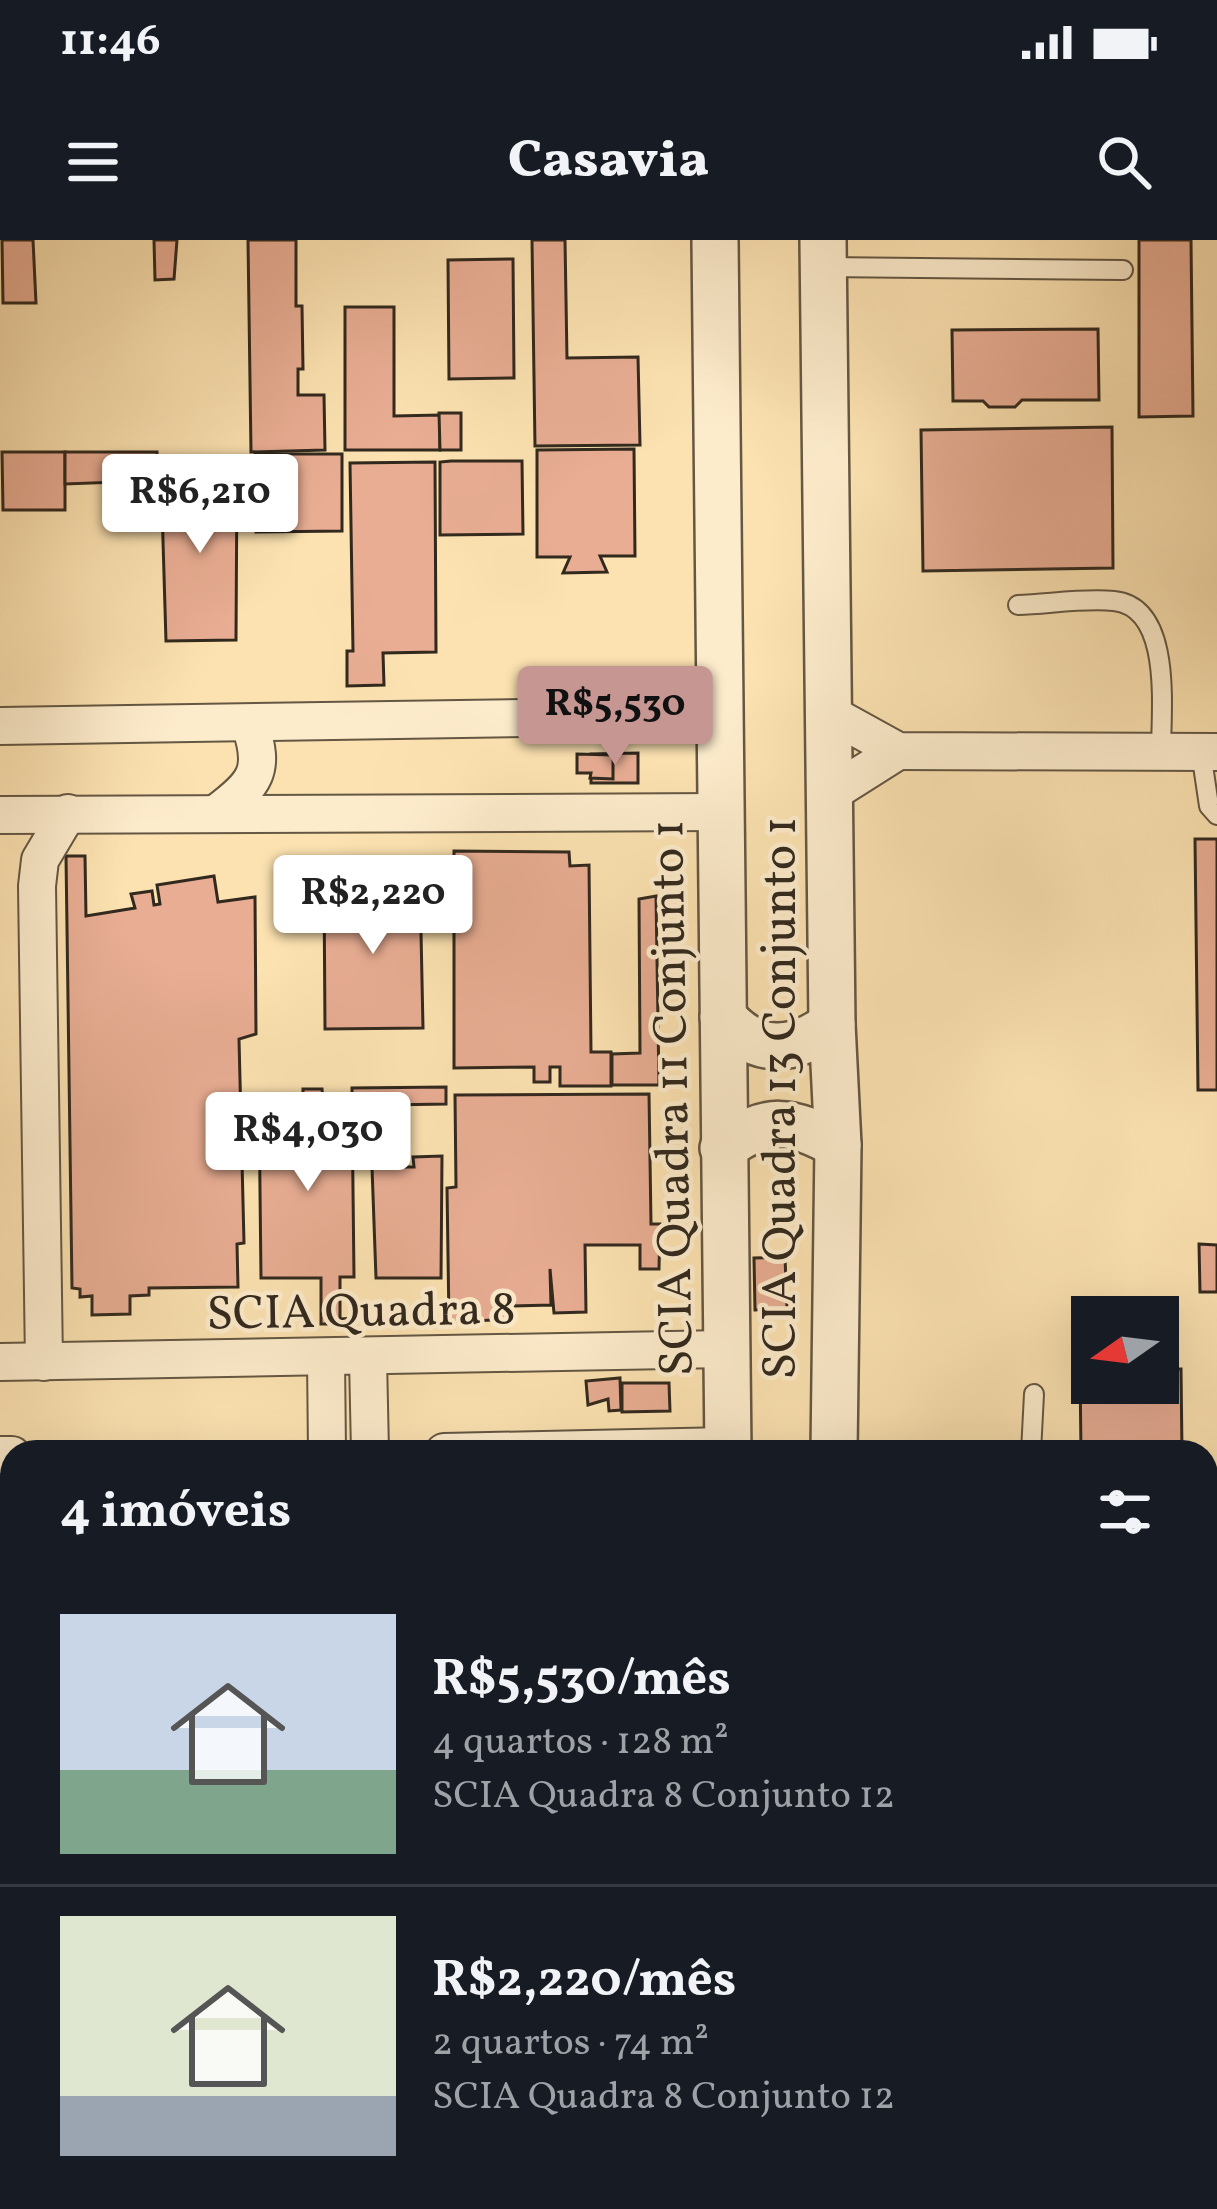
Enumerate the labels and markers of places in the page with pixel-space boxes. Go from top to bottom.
pin: R$6,210 [89,454,311,556]
pin: R$5,530 [504,666,726,768]
pin: R$2,220 [262,855,484,957]
pin: R$4,030 [197,1092,419,1194]

